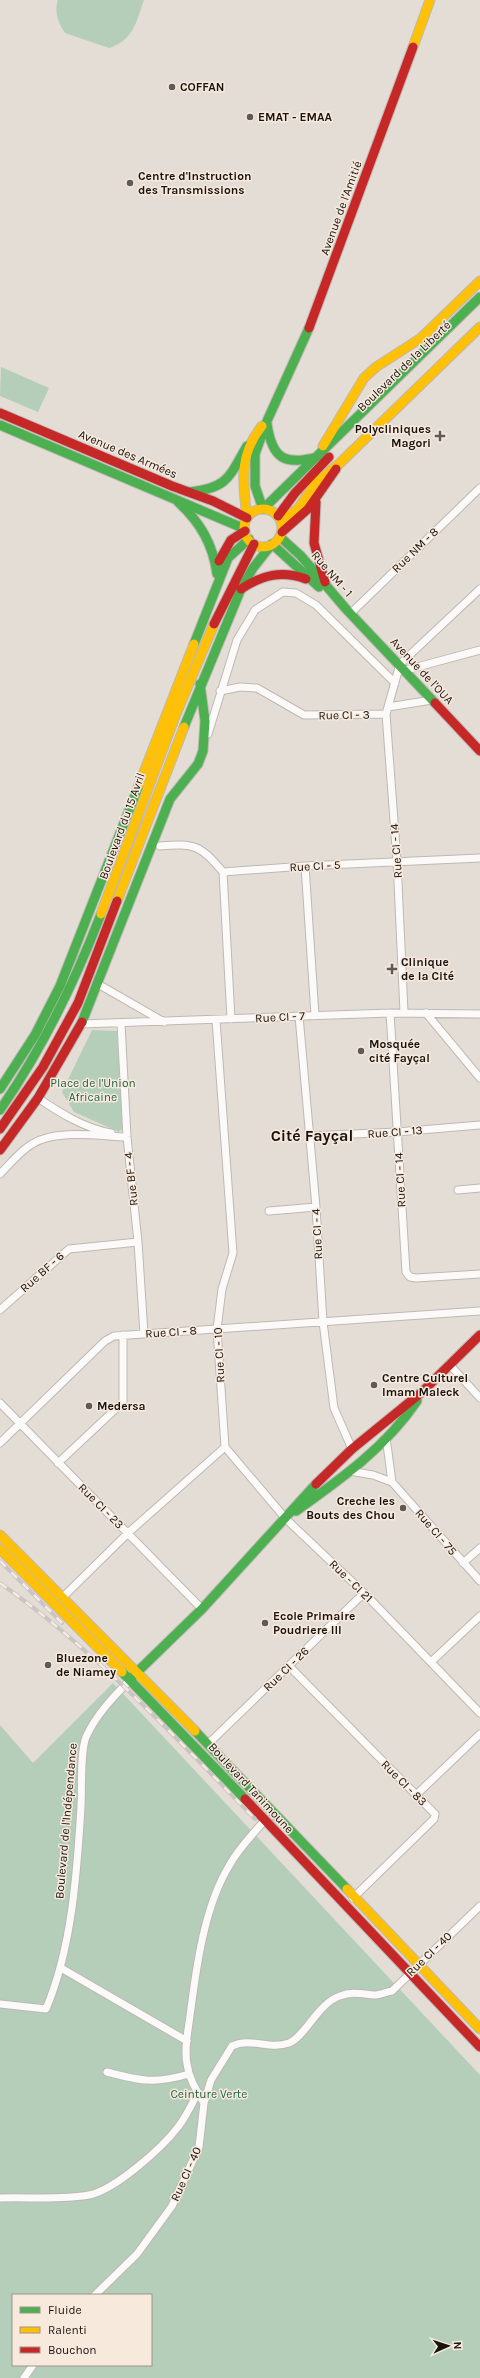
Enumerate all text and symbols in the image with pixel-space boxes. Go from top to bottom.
place label: COFFAN [180,80,224,94]
marker: COFFAN [167,82,177,92]
place label: EMAT - EMAA [258,110,332,124]
marker: EMAT - EMAA [245,112,255,122]
street label: Avenue de l'Amitié [317,159,365,257]
place label: Centre d'Instruction des Transmissions [138,169,252,197]
marker: Centre d'Instruction des Transmissions [125,178,135,188]
street label: Boulevard de la Liberté [354,318,454,414]
place label: Polycliniques Magori [355,422,431,450]
street label: Avenue des Armées [77,427,179,481]
marker: Polycliniques Magori [434,430,446,442]
street label: Rue NM - 8 [389,524,441,576]
street label: Rue NM - 1 [308,548,356,600]
street label: Avenue de l'OUA [388,635,456,707]
street label: Rue CI - 3 [318,708,370,722]
street label: Boulevard du 15 Avril [96,771,148,881]
street label: Rue CI - 14 [387,823,405,879]
street label: Rue CI - 5 [289,858,341,874]
place label: Clinique de la Cité [401,955,454,983]
marker: Clinique de la Cité [386,963,398,975]
street label: Rue CI - 7 [255,1009,306,1025]
place label: Mosquée cité Fayçal [369,1037,430,1065]
marker: Mosquée cité Fayçal [356,1046,366,1056]
park label: Place de l'Union Africaine [50,1076,136,1104]
street label: Rue CI - 13 [367,1123,423,1141]
district label: Cité Fayçal [271,1126,353,1145]
street label: Rue BF - 4 [121,1151,141,1207]
street label: Rue CI - 14 [392,1152,408,1208]
street label: Rue CI - 4 [309,1208,325,1260]
street label: Rue BF - 6 [17,1249,67,1295]
street label: Rue CI - 8 [145,1323,197,1341]
street label: Rue CI - 10 [211,1327,227,1383]
place label: Centre Culturel Imam Maleck [382,1371,468,1399]
marker: Centre Culturel Imam Maleck [369,1380,379,1390]
place label: Medersa [97,1399,146,1413]
marker: Medersa [84,1401,94,1411]
street label: Rue CI - 23 [75,1480,127,1532]
place label: Creche les Bouts des Chou [306,1494,395,1522]
marker: Creche les Bouts des Chou [398,1503,408,1513]
street label: Rue CI - 75 [412,1506,460,1558]
street label: Rue - CI 21 [326,1557,376,1605]
place label: Ecole Primaire Poudriere III [273,1609,355,1637]
marker: Ecole Primaire Poudriere III [260,1618,270,1628]
street label: Rue CI - 26 [260,1644,312,1694]
place label: Bluezone de Niamey [56,1651,116,1679]
marker: Bluezone de Niamey [43,1660,53,1670]
street label: Boulevard Tanimoune [205,1740,297,1836]
street label: Boulevard de l'Indépendance [52,1742,80,1900]
street label: Rue CI - 83 [378,1757,430,1809]
street label: Rue CI - 40 [403,1929,455,1979]
park label: Ceinture Verte [170,2087,248,2101]
street label: Rue CI - 40 [168,2145,204,2203]
legend [12,2294,152,2366]
text: Fluide [48,2303,82,2317]
text: Ralenti [48,2323,87,2337]
north arrow [428,2326,468,2366]
text: N [451,2341,464,2350]
text: Bouchon [48,2343,97,2357]

